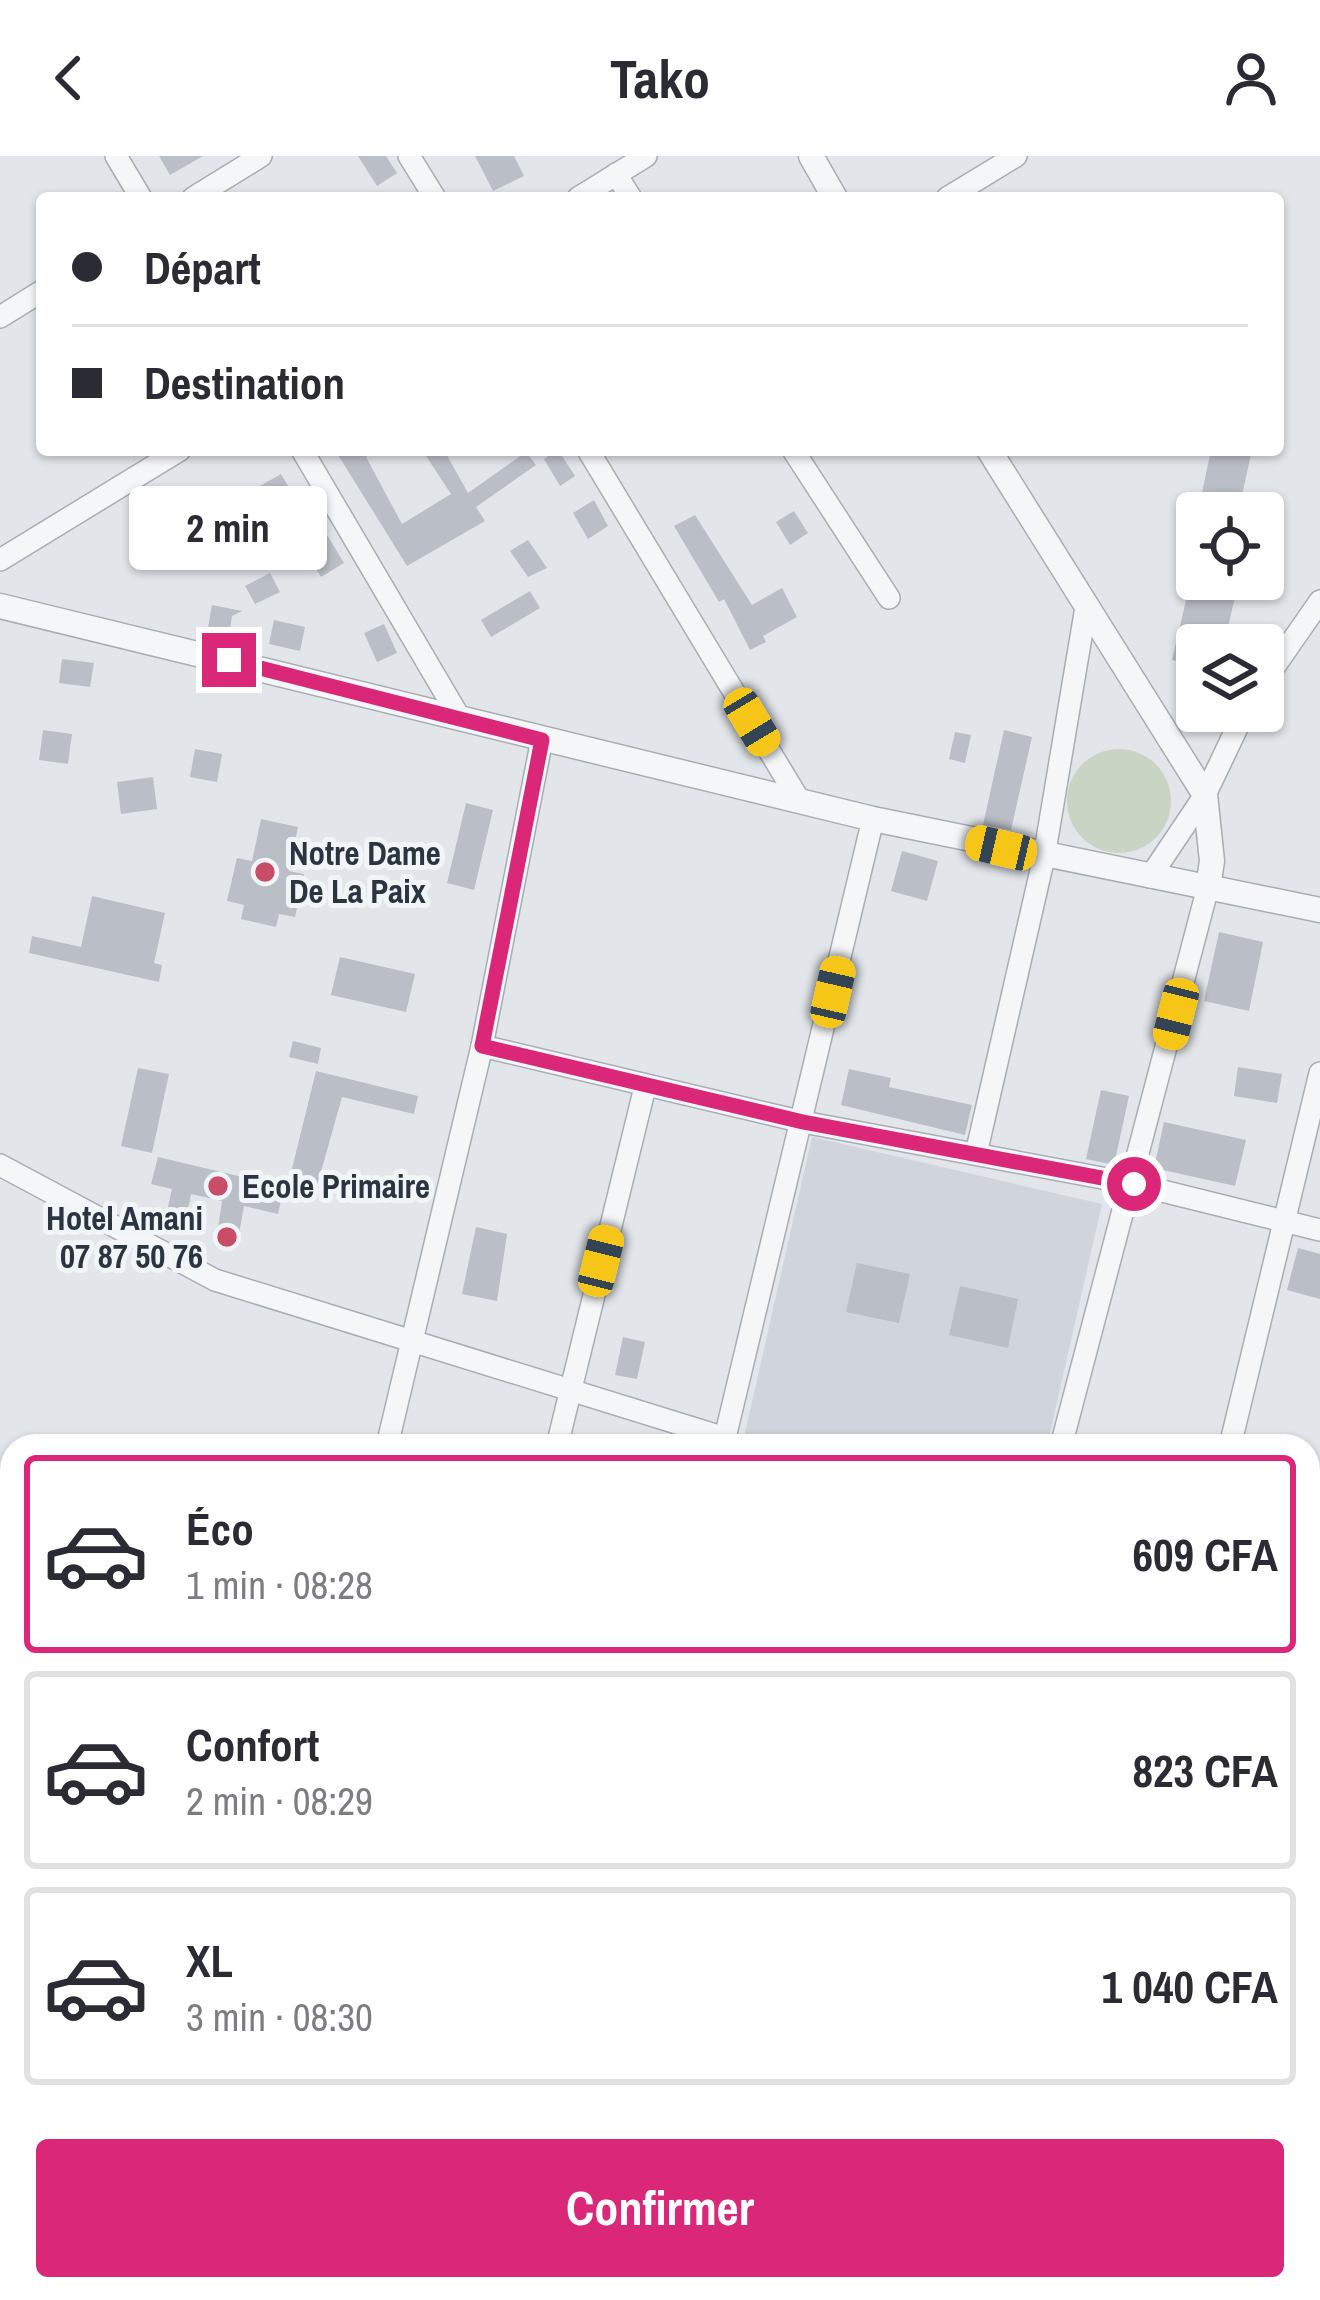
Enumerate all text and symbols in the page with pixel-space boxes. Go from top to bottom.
text: Tako [610,42,710,115]
icon: back [36,45,102,111]
icon: person [1218,45,1284,111]
text: Départ [144,237,261,298]
text: Destination [144,352,345,413]
callout: 2 min [130,486,328,570]
map controls [1176,492,1284,732]
button: locate [1176,492,1284,600]
text: 2 min [186,502,270,554]
button: layers [1176,624,1284,732]
route end [202,633,256,687]
car [718,682,786,762]
car [962,822,1040,874]
place label: Notre Dame De La Paix [289,831,441,913]
marker: Notre Dame De La Paix [252,859,278,885]
car [807,953,859,1031]
car [1150,975,1202,1053]
route start [1107,1157,1161,1211]
place label: Ecole Primaire [242,1164,430,1208]
marker: Ecole Primaire [205,1173,231,1199]
place label: Hotel Amani 07 87 50 76 [46,1196,203,1278]
car [575,1222,627,1300]
marker: Hotel Amani 07 87 50 76 [214,1224,240,1250]
text: Éco [186,1498,254,1559]
icon: car [42,1500,150,1608]
text: 609 CFA [1132,1524,1278,1585]
text: 1 min · 08:28 [186,1559,373,1611]
text: Confort [186,1714,319,1775]
icon: car [42,1716,150,1824]
text: 823 CFA [1132,1740,1278,1801]
text: 2 min · 08:29 [186,1775,373,1827]
text: XL [186,1930,233,1991]
icon: car [42,1932,150,2040]
text: 1 040 CFA [1102,1956,1278,2017]
text: 3 min · 08:30 [186,1991,373,2043]
button: Confirmer [36,2139,1284,2277]

